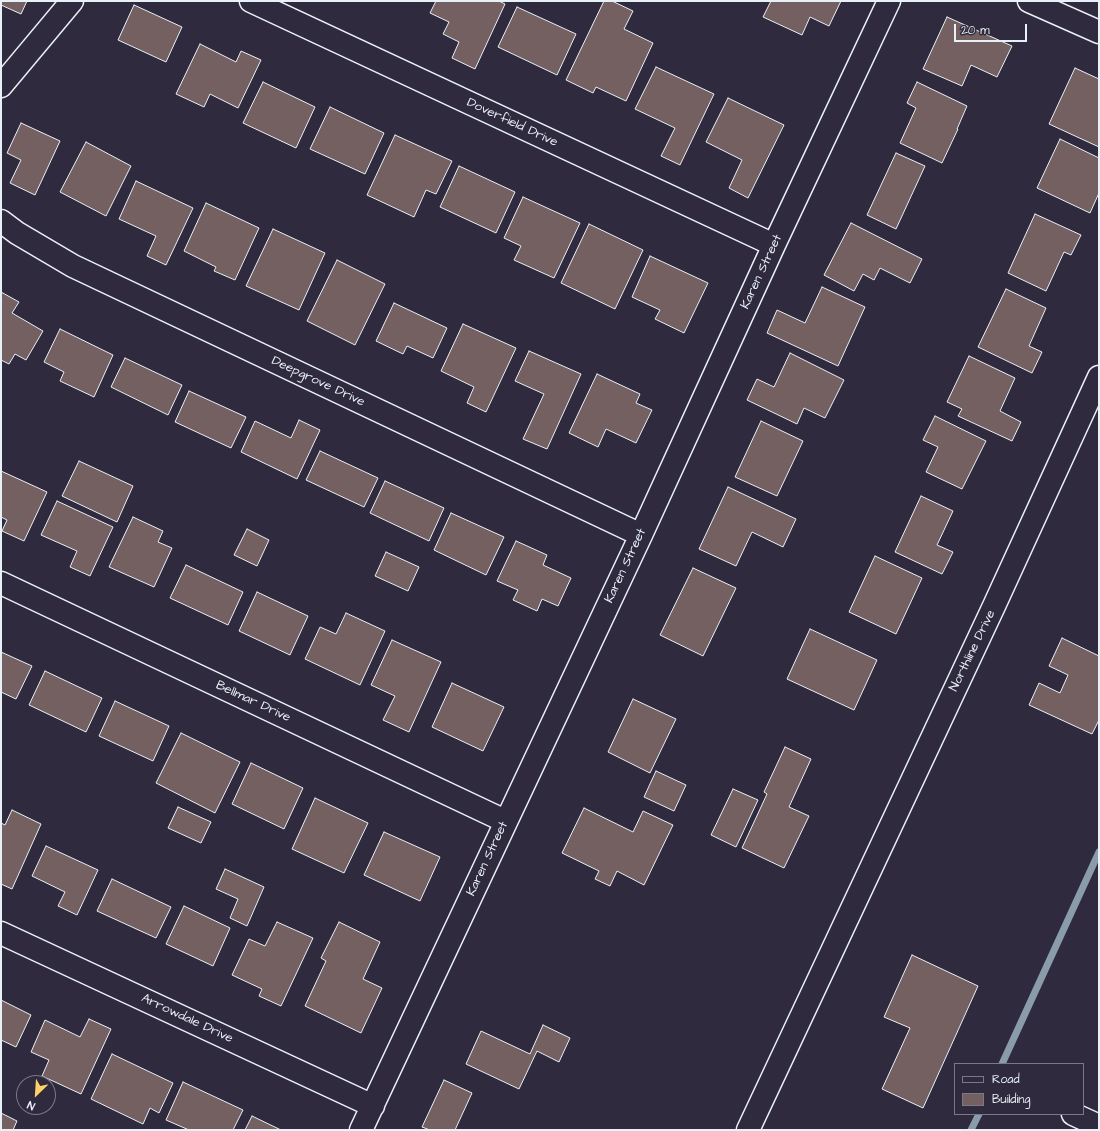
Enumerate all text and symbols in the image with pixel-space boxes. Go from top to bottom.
scale bar [956,16,1029,42]
text: 20 m [961,22,990,39]
street label: Doverfield Drive [464,95,560,151]
street label: Karen Street [738,232,786,312]
street label: Deepgrove Drive [269,354,367,410]
street label: Karen Street [602,526,650,606]
street label: Northline Drive [947,608,999,694]
street label: Bellmar Drive [213,678,293,726]
street label: Karen Street [464,819,512,899]
street label: Arrowdale Drive [139,991,235,1047]
legend [954,1063,1084,1115]
text: Road [992,1071,1020,1088]
north arrow [16,1075,56,1115]
text: Building [992,1091,1030,1108]
text: N [25,1097,37,1114]

